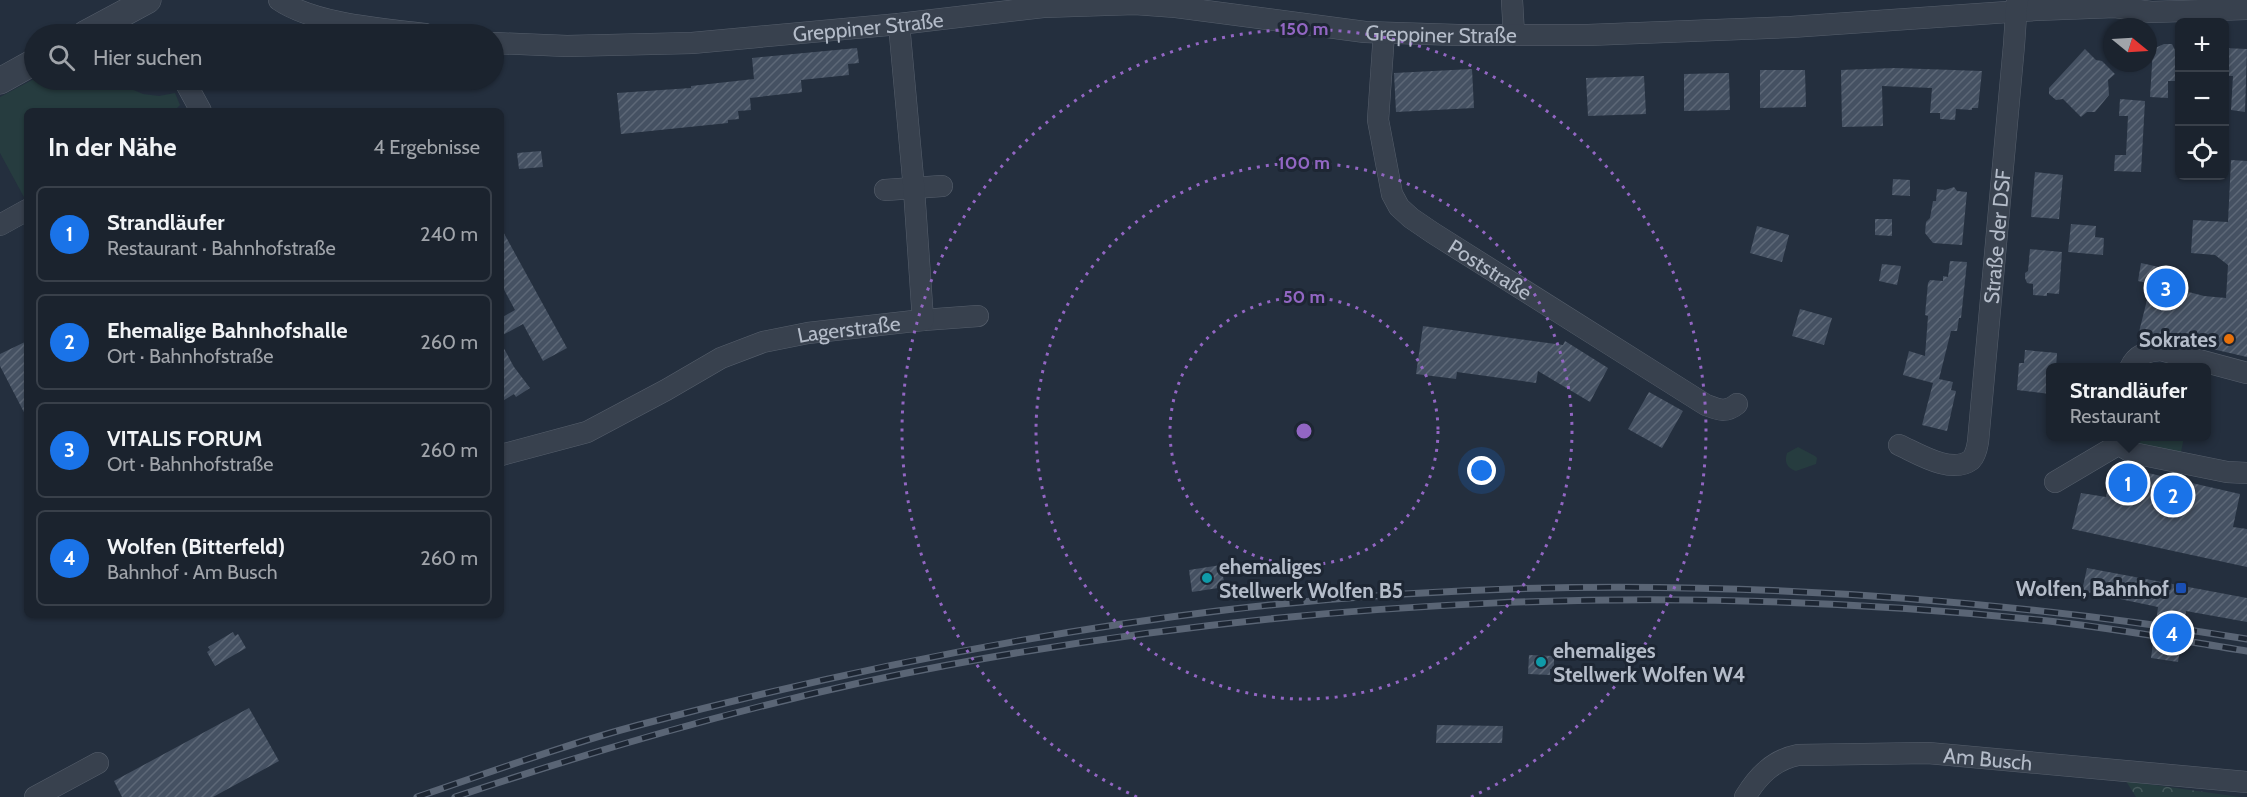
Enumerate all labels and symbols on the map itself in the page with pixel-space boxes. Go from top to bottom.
street label: Greppiner Straße [792,6,945,46]
text: 150 m [1280,18,1328,40]
north arrow [2103,18,2157,72]
street label: Greppiner Straße [1365,20,1517,48]
text: 100 m [1278,152,1330,174]
street label: Straße der DSF [1978,168,2015,305]
street label: Poststraße [1444,233,1537,305]
pin: 3 [2146,266,2186,310]
text: 50 m [1283,286,1325,308]
street label: Lagerstraße [795,310,902,347]
place label: Sokrates [2139,327,2217,352]
marker: Sokrates [2222,332,2236,346]
centre of rings [1294,421,1314,441]
your location [1467,456,1496,485]
pin: 1 [2108,460,2148,506]
pin: 2 [2154,472,2192,518]
place label: ehemaliges Stellwerk Wolfen B5 [1219,554,1403,603]
marker: ehemaliges Stellwerk Wolfen B5 [1200,571,1214,585]
place label: Wolfen, Bahnhof [2016,576,2169,601]
marker: Wolfen, Bahnhof [2174,581,2188,595]
pin: 4 [2152,610,2192,656]
place label: ehemaliges Stellwerk Wolfen W4 [1553,638,1745,687]
marker: ehemaliges Stellwerk Wolfen W4 [1534,655,1548,669]
street label: Am Busch [1942,742,2034,775]

